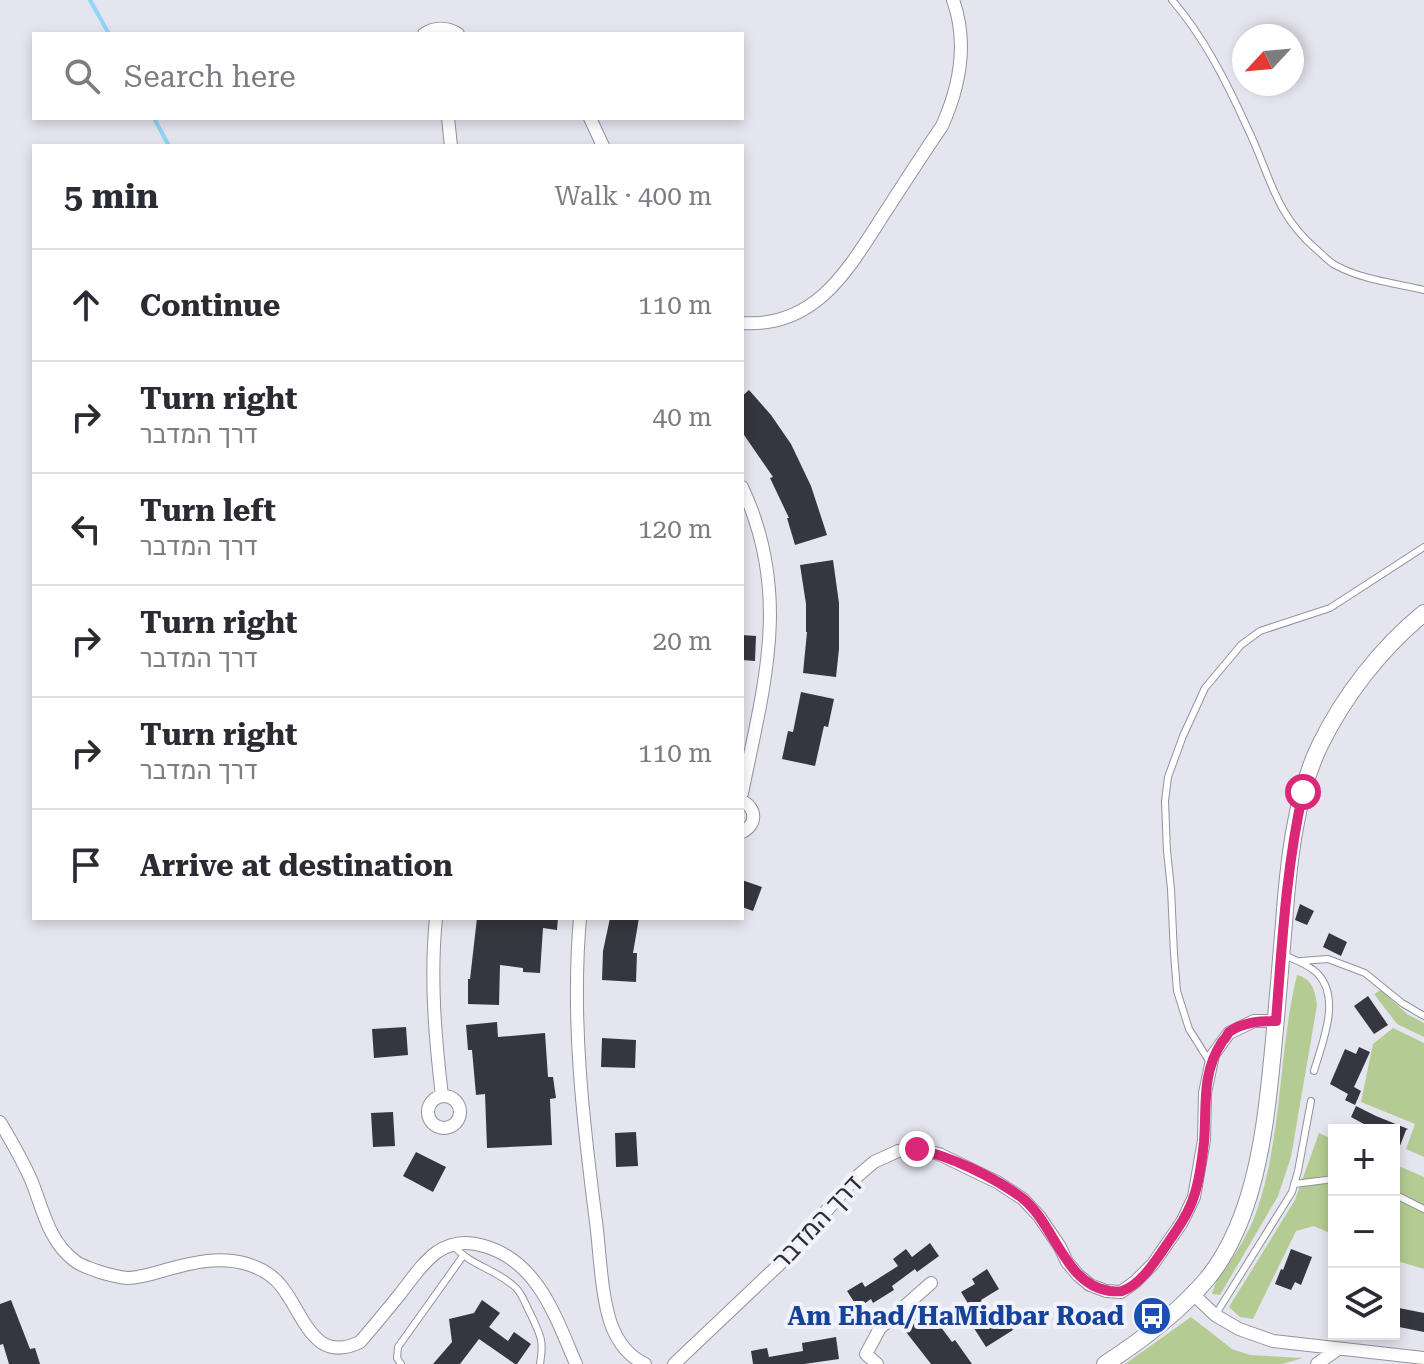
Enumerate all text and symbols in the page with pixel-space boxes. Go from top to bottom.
north arrow [1232,24,1304,96]
search box [32,32,744,120]
icon: search [60,54,104,98]
text: Search here [124,59,296,94]
text: 5 min [64,176,159,216]
text: Walk · 400 m [554,181,712,211]
icon: ahead [64,283,108,327]
text: Continue [140,288,280,323]
text: 110 m [638,290,712,320]
text: Turn right [140,381,297,416]
icon: right [64,395,108,439]
text: 40 m [653,402,712,432]
text: דרך המדבר [140,419,258,449]
text: Turn left [140,493,276,528]
icon: left [64,507,108,551]
text: 120 m [638,514,712,544]
text: דרך המדבר [140,531,258,561]
text: Turn right [140,605,297,640]
icon: right [64,619,108,663]
text: 20 m [653,626,712,656]
text: דרך המדבר [140,643,258,673]
text: Turn right [140,717,297,752]
icon: right [64,731,108,775]
text: 110 m [638,738,712,768]
text: דרך המדבר [140,755,258,785]
route start [1285,774,1321,810]
icon: arrive [64,843,108,887]
text: Arrive at destination [140,848,453,883]
map controls [1328,1124,1400,1340]
button: + [1328,1124,1400,1196]
route end [899,1131,935,1167]
street label: דרך המדבר [766,1169,868,1275]
button: − [1328,1196,1400,1268]
button: layers [1328,1268,1400,1340]
bus stop icon: Am Ehad/HaMidbar Road [1131,1295,1173,1337]
place label: Am Ehad/HaMidbar Road [787,1301,1124,1331]

